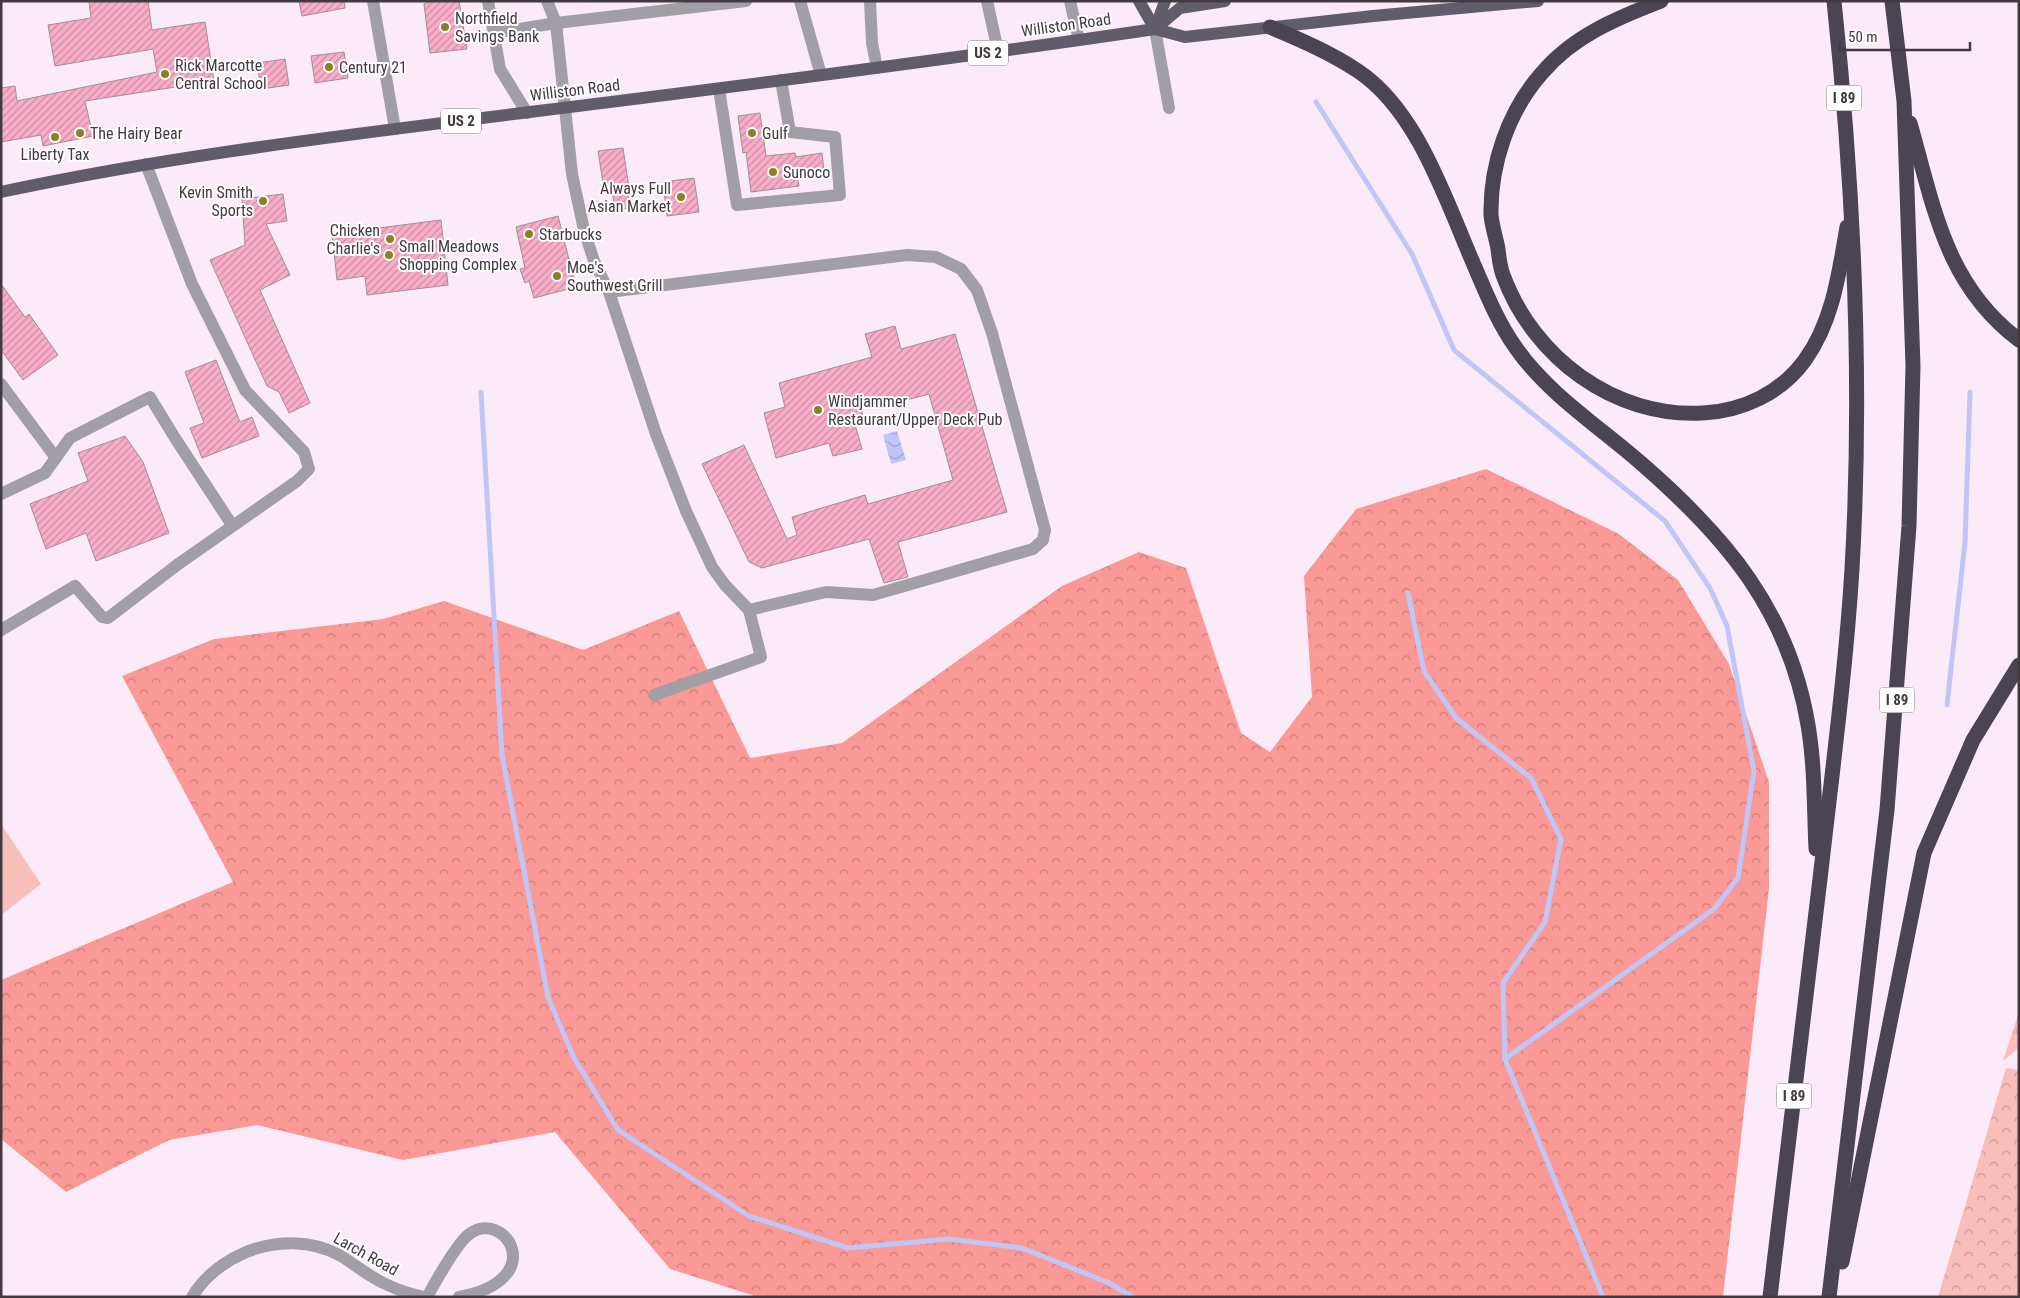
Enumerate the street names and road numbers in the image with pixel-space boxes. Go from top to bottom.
street label: Williston Road [1020,9,1112,41]
road number: US 2 [968,40,1008,66]
street label: Williston Road [529,75,621,105]
road number: I 89 [1826,86,1862,110]
road number: US 2 [441,108,481,134]
road number: I 89 [1880,688,1914,712]
road number: I 89 [1776,1084,1812,1108]
street label: Larch Road [330,1228,402,1280]

